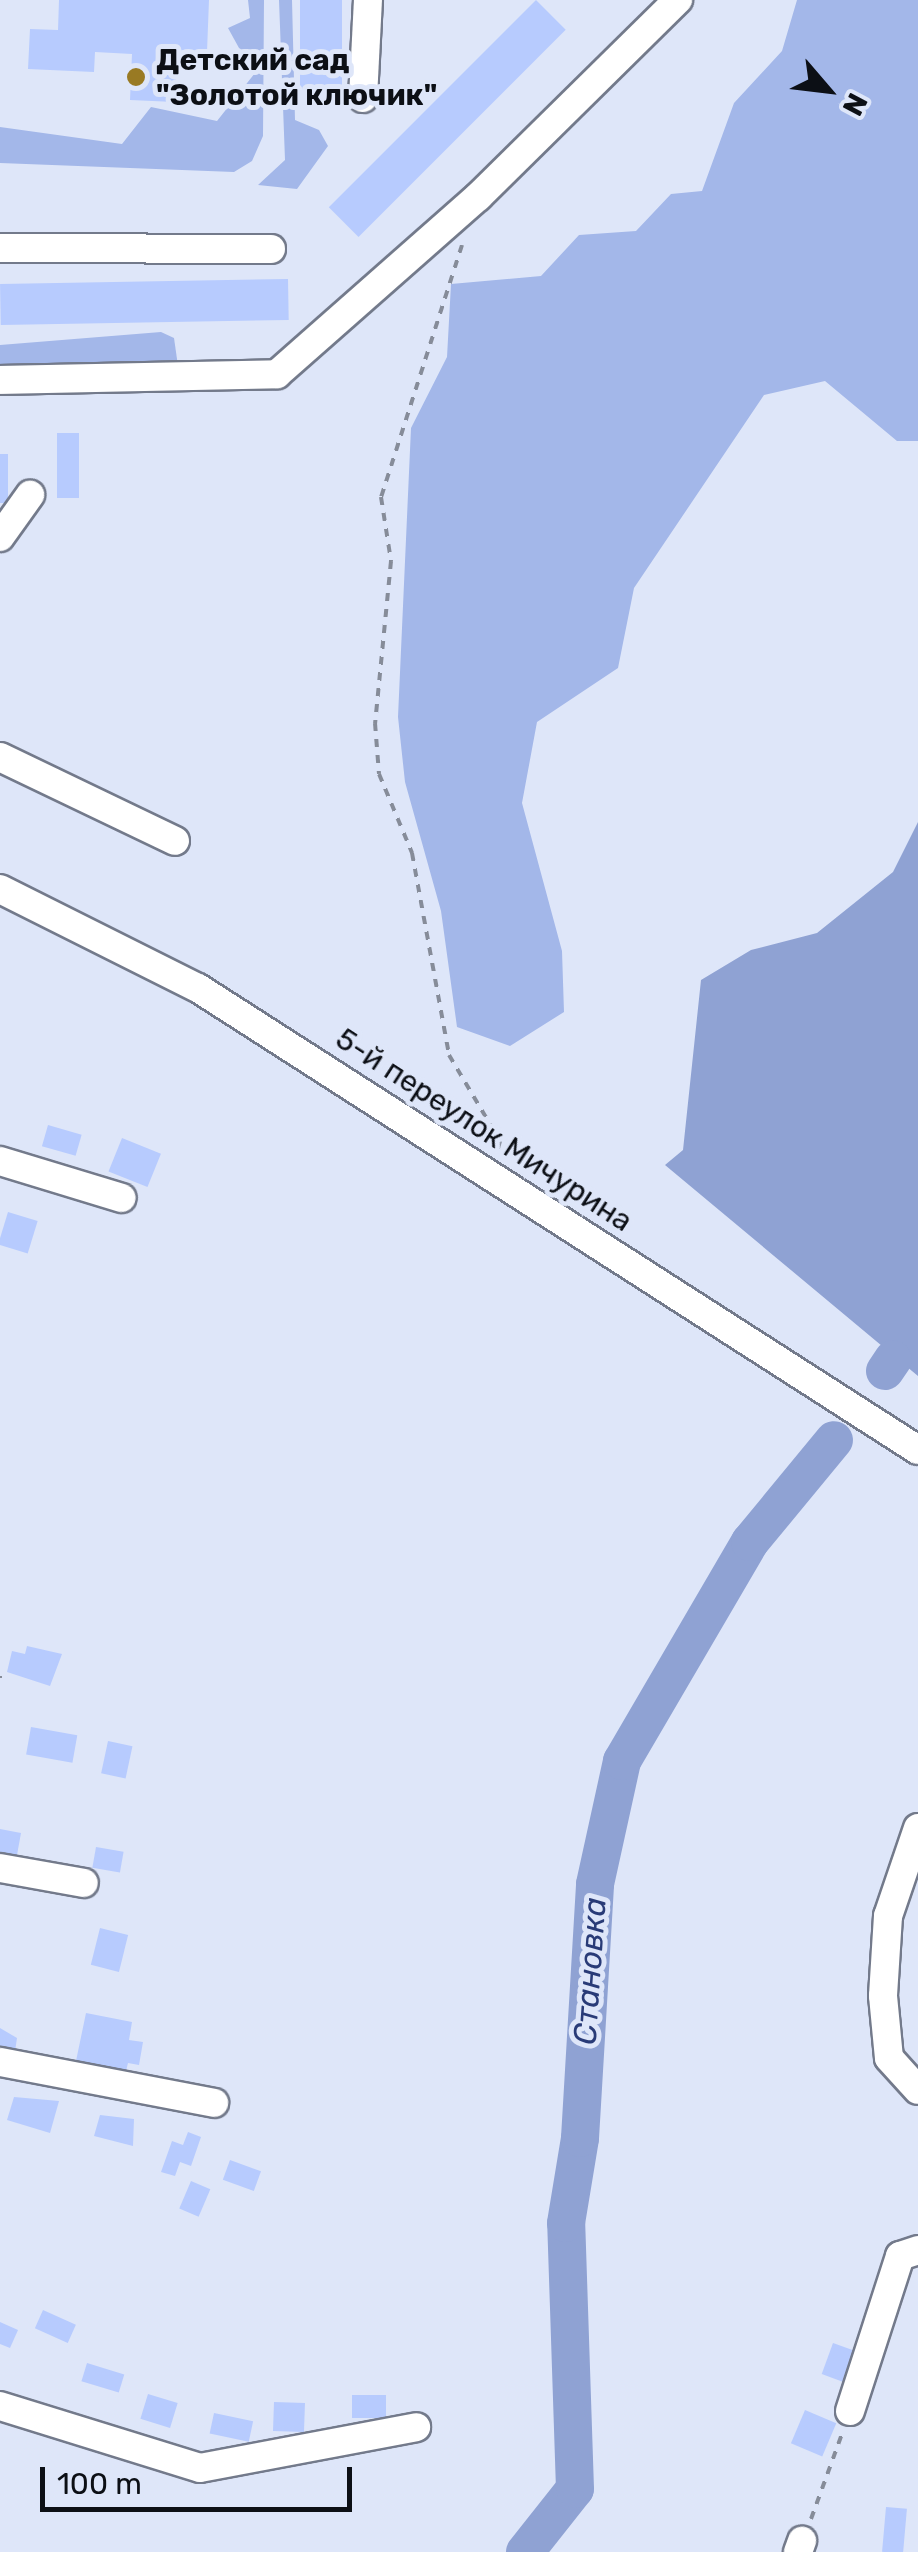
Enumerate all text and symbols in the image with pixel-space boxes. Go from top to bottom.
north arrow [778,40,878,140]
place label: Детский сад "Золотой ключик" [156,42,437,112]
marker: Детский сад "Золотой ключик" [125,66,147,88]
text: N [836,88,874,121]
street label: 5-й переулок Мичурина [329,1021,639,1239]
water label: Становка [566,1896,614,2046]
scale bar [45,2447,358,2509]
text: 100 m [57,2466,142,2502]

